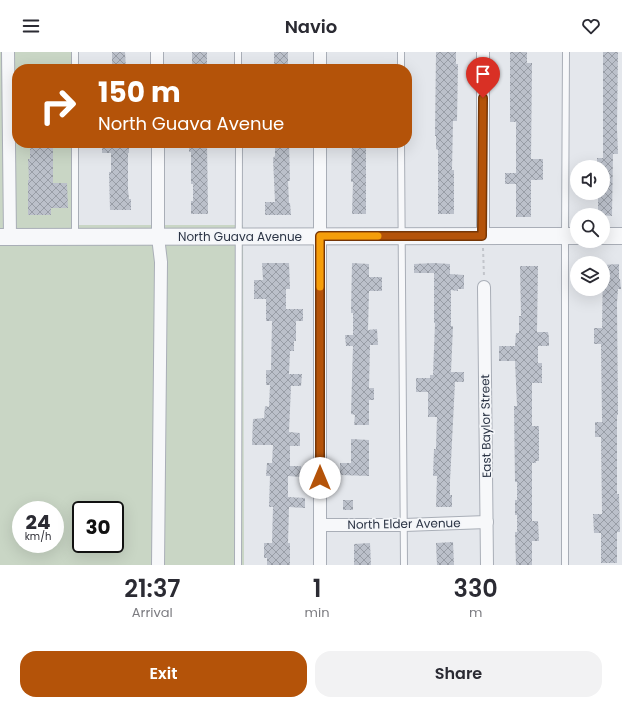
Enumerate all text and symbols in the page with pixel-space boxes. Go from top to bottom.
text: Navio [285,14,337,39]
icon: menu [20,15,42,37]
icon: heart [580,15,602,37]
pin [466,57,500,98]
icon: arrive [472,63,494,85]
text: 150 m [98,73,181,112]
icon: right [32,80,84,132]
text: North Guava Avenue [98,111,284,136]
map controls [570,160,610,296]
button: sound [570,160,610,200]
button: search [570,208,610,248]
street label: North Guava Avenue [178,228,302,245]
button: layers [570,256,610,296]
street label: East Baylor Street [476,374,495,478]
position arrow [299,457,341,499]
speed limit sign: 30 [72,501,124,553]
text: 24 [26,508,50,536]
street label: North Elder Avenue [347,514,461,533]
text: km/h [25,529,51,544]
text: 21:37 [124,572,180,605]
text: 1 [313,572,321,605]
text: 330 [454,572,498,605]
text: Arrival [132,603,173,622]
text: min [305,603,329,622]
text: m [469,603,482,622]
button: Exit [20,651,307,697]
button: Share [315,651,602,697]

